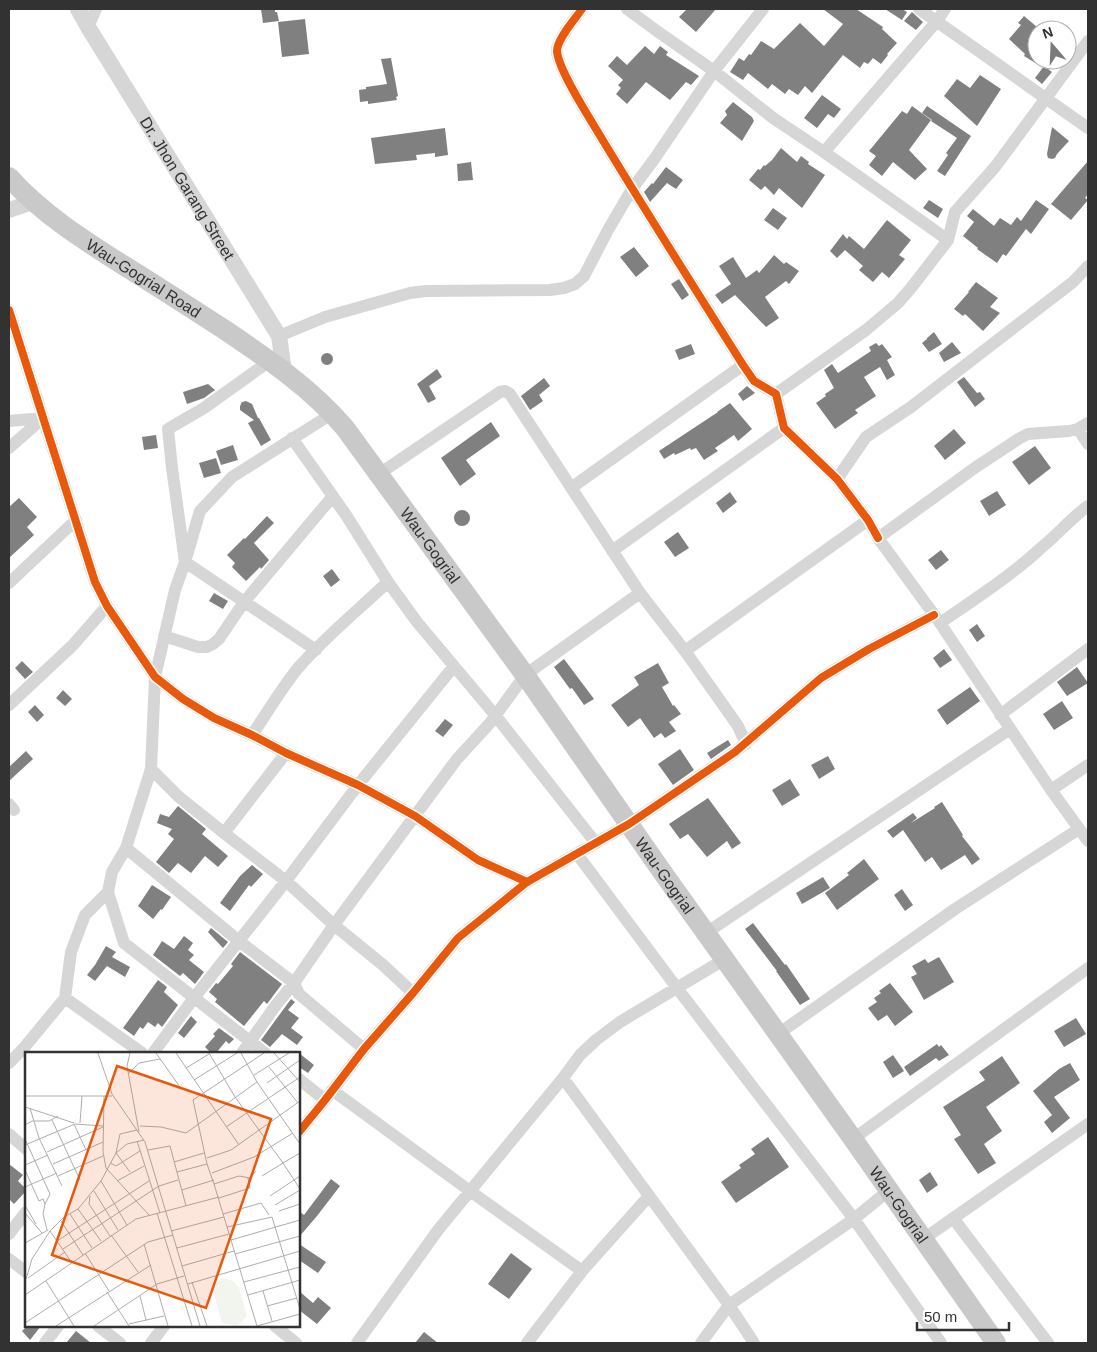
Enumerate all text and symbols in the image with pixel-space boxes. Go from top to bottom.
north arrow [1027,20,1077,70]
text: N [1040,23,1055,42]
street label: Dr. Jhon Garang Street [137,114,238,263]
street label: Wau-Gogrial Road [83,235,204,321]
street label: Wau-Gogrial [397,504,464,586]
street label: Wau-Gogrial [632,834,698,917]
inset map [25,1052,300,1327]
street label: Wau-Gogrial [866,1163,932,1246]
scale bar [917,1300,1010,1332]
text: 50 m [924,1308,957,1325]

